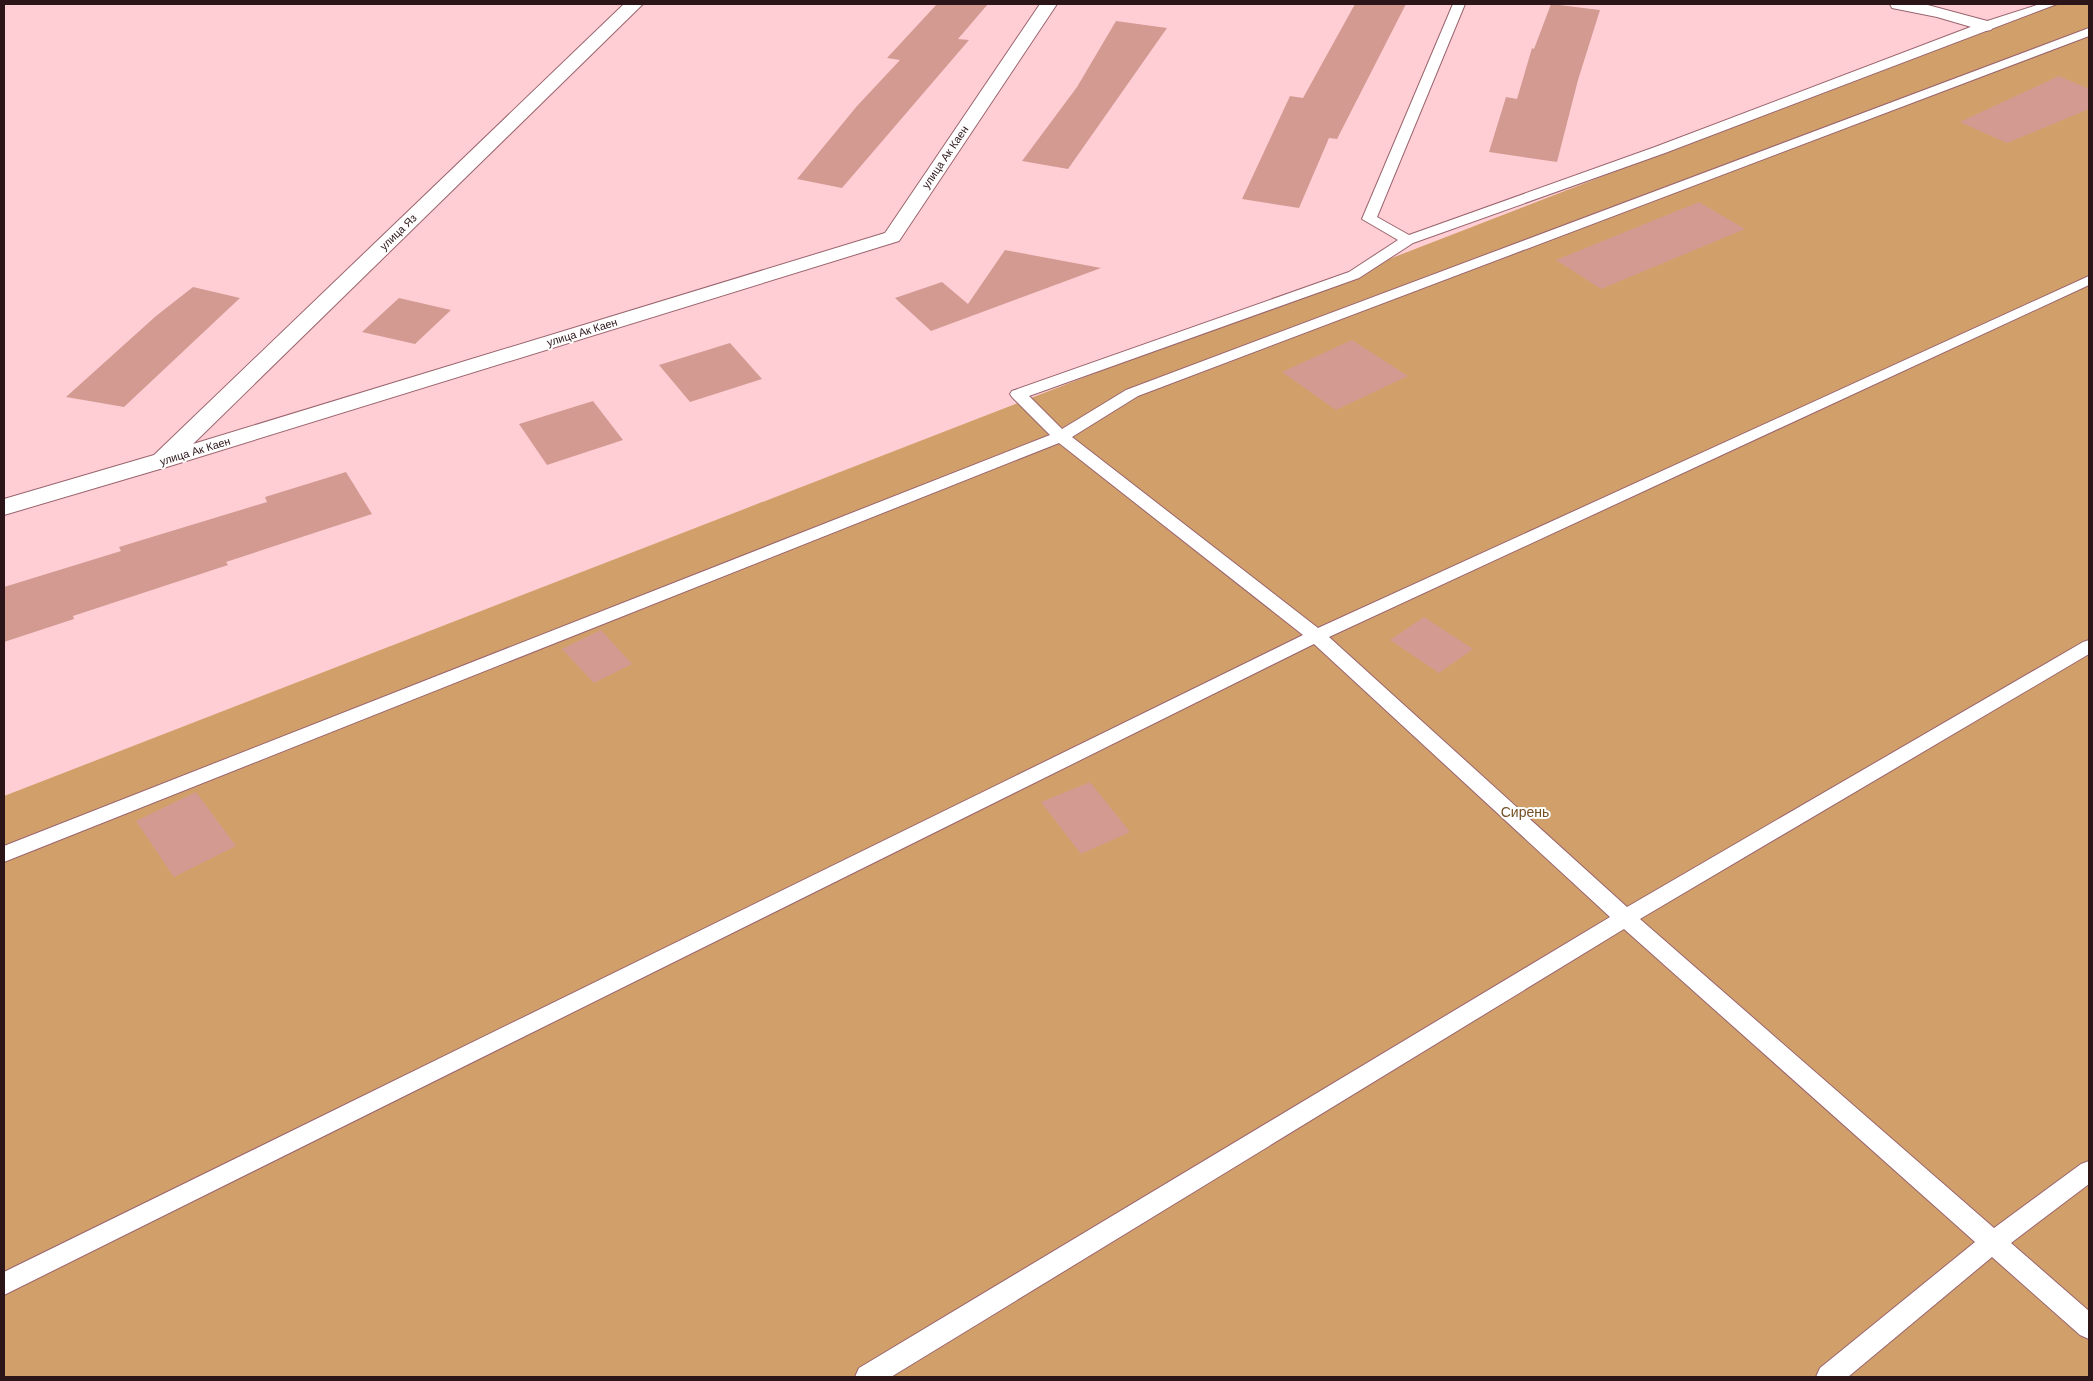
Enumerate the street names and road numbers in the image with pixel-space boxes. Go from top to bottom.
street label: улица Ак Каен [920,123,970,191]
street label: улица Яз [377,212,419,252]
street label: улица Ак Каен [545,316,619,348]
street label: улица Ак Каен [158,435,232,467]

